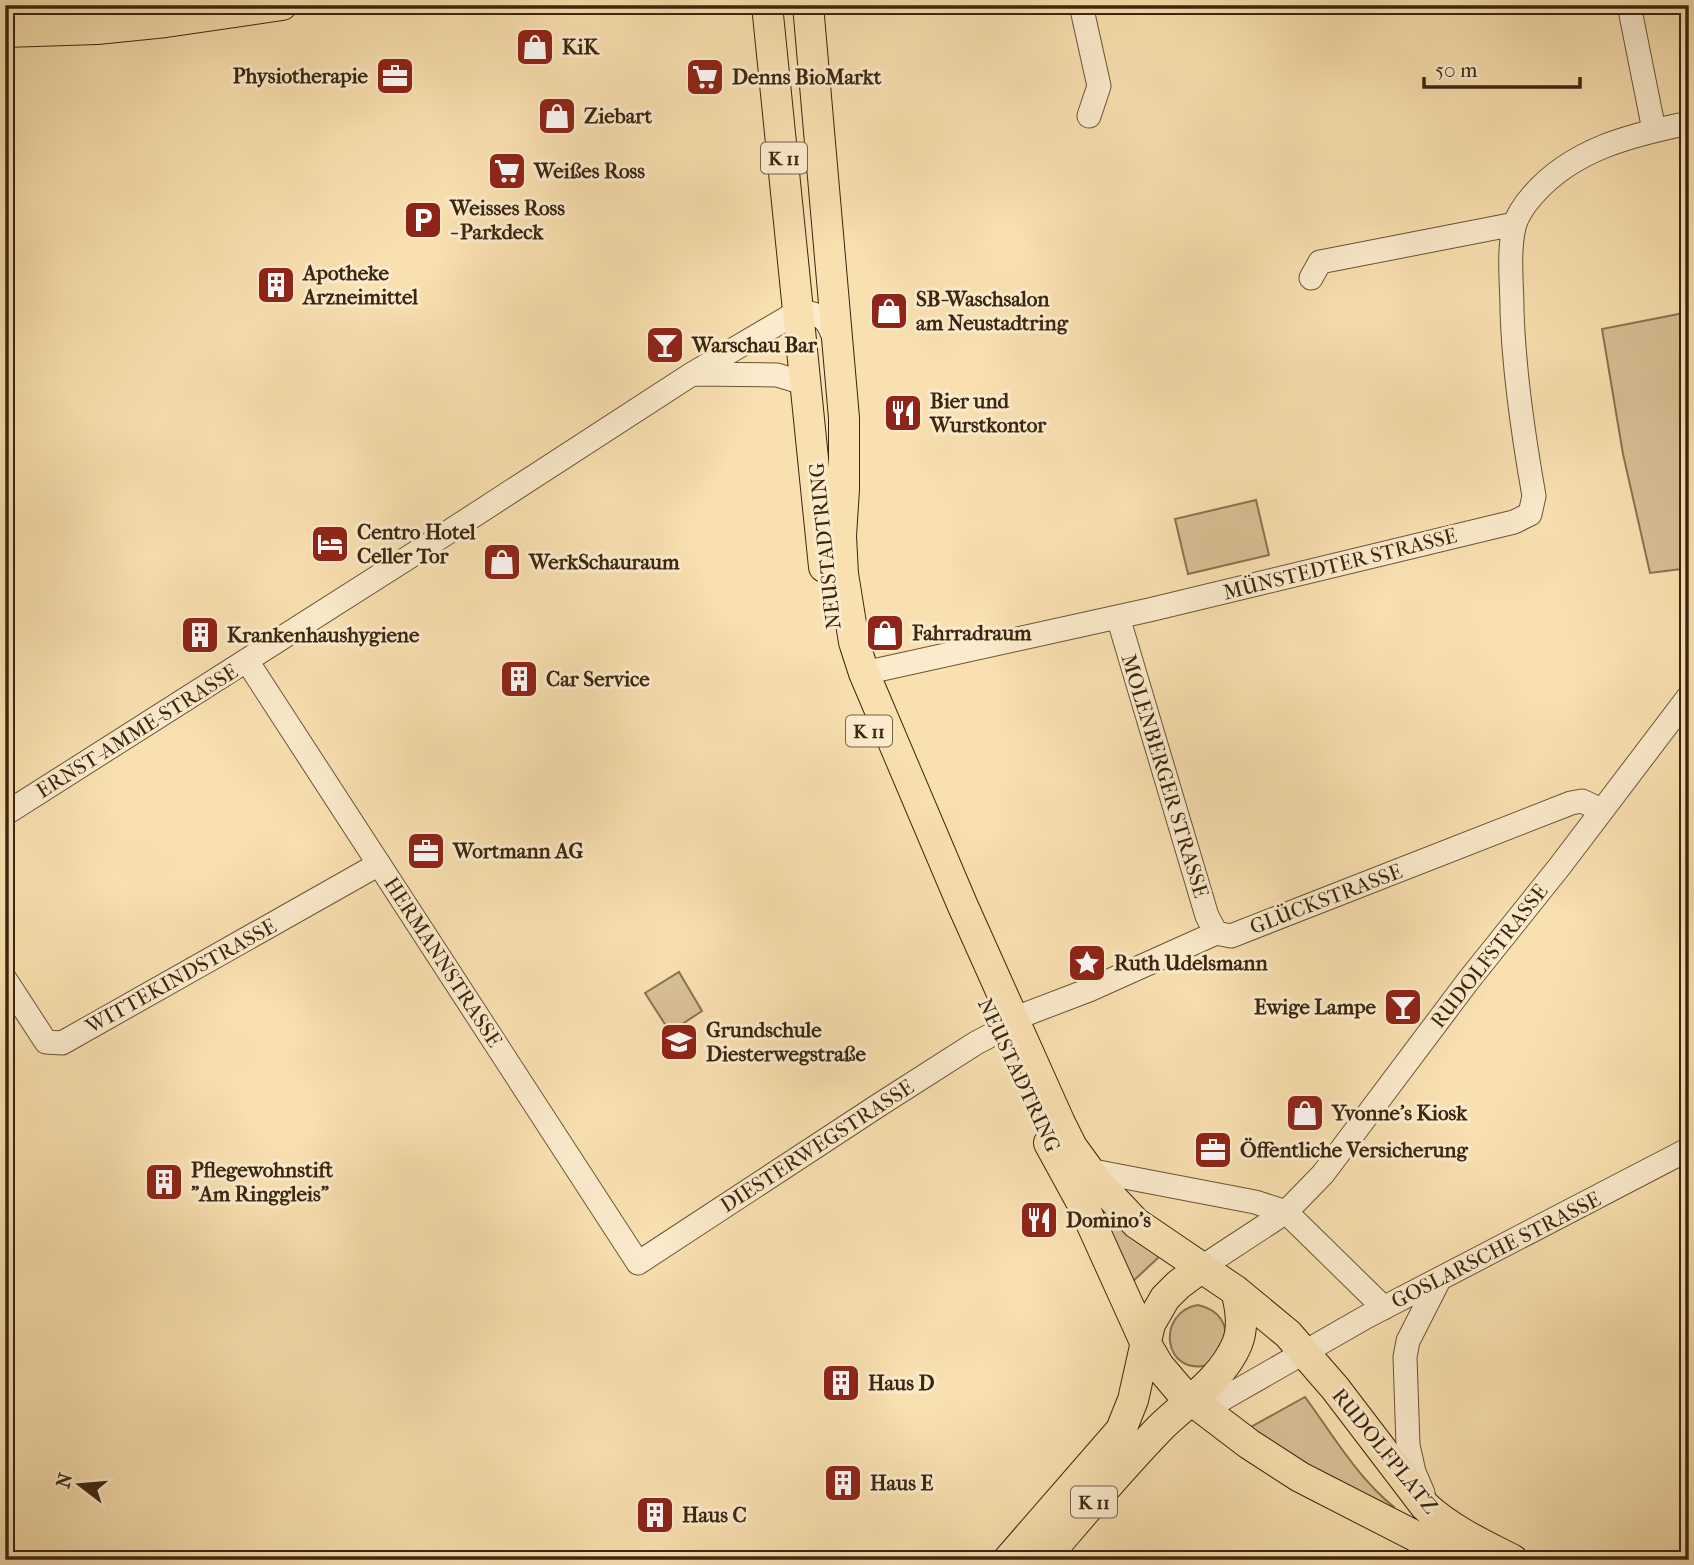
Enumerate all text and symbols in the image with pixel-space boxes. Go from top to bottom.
shop icon: KiK [514,26,556,68]
place label: KiK [562,35,600,59]
scale bar [1424,46,1580,90]
office icon: Physiotherapie [374,55,416,97]
supermarket icon: Denns BioMarkt [684,56,726,98]
text: 50 m [1435,58,1478,82]
place label: Physiotherapie [233,64,369,88]
place label: Denns BioMarkt [732,65,882,89]
shop icon: Ziebart [536,95,578,137]
place label: Ziebart [584,104,652,128]
road number: K 11 [761,142,807,174]
supermarket icon: Weißes Ross [486,150,528,192]
place label: Weißes Ross [533,159,645,183]
place label: Weisses Ross - Parkdeck [449,196,565,244]
parking icon: Weisses Ross - Parkdeck [402,199,444,241]
place label: Apotheke Arzneimittel [301,261,418,309]
building icon: Apotheke Arzneimittel [255,264,297,306]
place label: SB-Waschsalon am Neustadtring [916,287,1069,335]
shop icon: SB-Waschsalon am Neustadtring [868,290,910,332]
bar icon: Warschau Bar [644,324,686,366]
place label: Warschau Bar [691,333,818,357]
place label: Bier und Wurstkontor [929,389,1047,437]
restaurant icon: Bier und Wurstkontor [882,392,924,434]
street label: NEUSTADTRING [804,461,846,630]
place label: Centro Hotel Celler Tor [357,520,476,568]
hotel icon: Centro Hotel Celler Tor [309,523,351,565]
street label: MÜNSTEDTER STRASSE [1221,523,1460,605]
shop icon: WerkSchauraum [481,541,523,583]
place label: WerkSchauraum [528,550,680,574]
shop icon: Fahrradraum [864,612,906,654]
building icon: Krankenhaushygiene [179,614,221,656]
place label: Fahrradraum [911,621,1032,645]
place label: Krankenhaushygiene [227,623,420,647]
street label: MOLENBERGER STRASSE [1116,651,1214,901]
building icon: Car Service [498,658,540,700]
street label: ERNST-AMME-STRASSE [32,659,242,803]
place label: Car Service [546,667,650,691]
road number: K 11 [846,716,892,746]
office icon: Wortmann AG [405,830,447,872]
place label: Wortmann AG [452,839,583,863]
street label: GLÜCKSTRASSE [1247,859,1406,939]
street label: HERMANNSTRASSE [379,873,507,1052]
street label: RUDOLFSTRASSE [1426,879,1553,1033]
street label: WITTEKINDSTRASSE [81,914,281,1039]
place icon: Ruth Udelsmann [1066,942,1108,984]
place label: Ruth Udelsmann [1114,951,1268,975]
bar icon: Ewige Lampe [1382,986,1424,1028]
street label: NEUSTADTRING [973,994,1065,1156]
place label: Ewige Lampe [1254,995,1377,1019]
place label: Grundschule Diesterwegstraße [706,1018,866,1066]
school or university icon: Grundschule Diesterwegstraße [658,1021,700,1063]
street label: DIESTERWEGSTRASSE [716,1075,918,1217]
shop icon: Yvonne's Kiosk [1284,1092,1326,1134]
place label: Yvonne's Kiosk [1331,1101,1468,1125]
office icon: Öffentliche Versicherung [1192,1129,1234,1171]
place label: Öffentliche Versicherung [1240,1137,1469,1162]
place label: Pflegewohnstift "Am Ringgleis" [191,1158,334,1206]
building icon: Pflegewohnstift "Am Ringgleis" [143,1161,185,1203]
street label: GOSLARSCHE STRASSE [1387,1187,1605,1313]
restaurant icon: Domino's [1018,1199,1060,1241]
place label: Domino's [1066,1208,1151,1232]
building icon: Haus D [820,1362,862,1404]
place label: Haus D [868,1371,934,1395]
street label: RUDOLFPLATZ [1327,1383,1443,1519]
north arrow [46,1450,116,1520]
building icon: Haus E [822,1462,864,1504]
text: N [52,1470,77,1491]
place label: Haus E [870,1471,933,1495]
road number: K 11 [1071,1486,1117,1518]
building icon: Haus C [634,1494,676,1536]
place label: Haus C [682,1503,747,1527]

